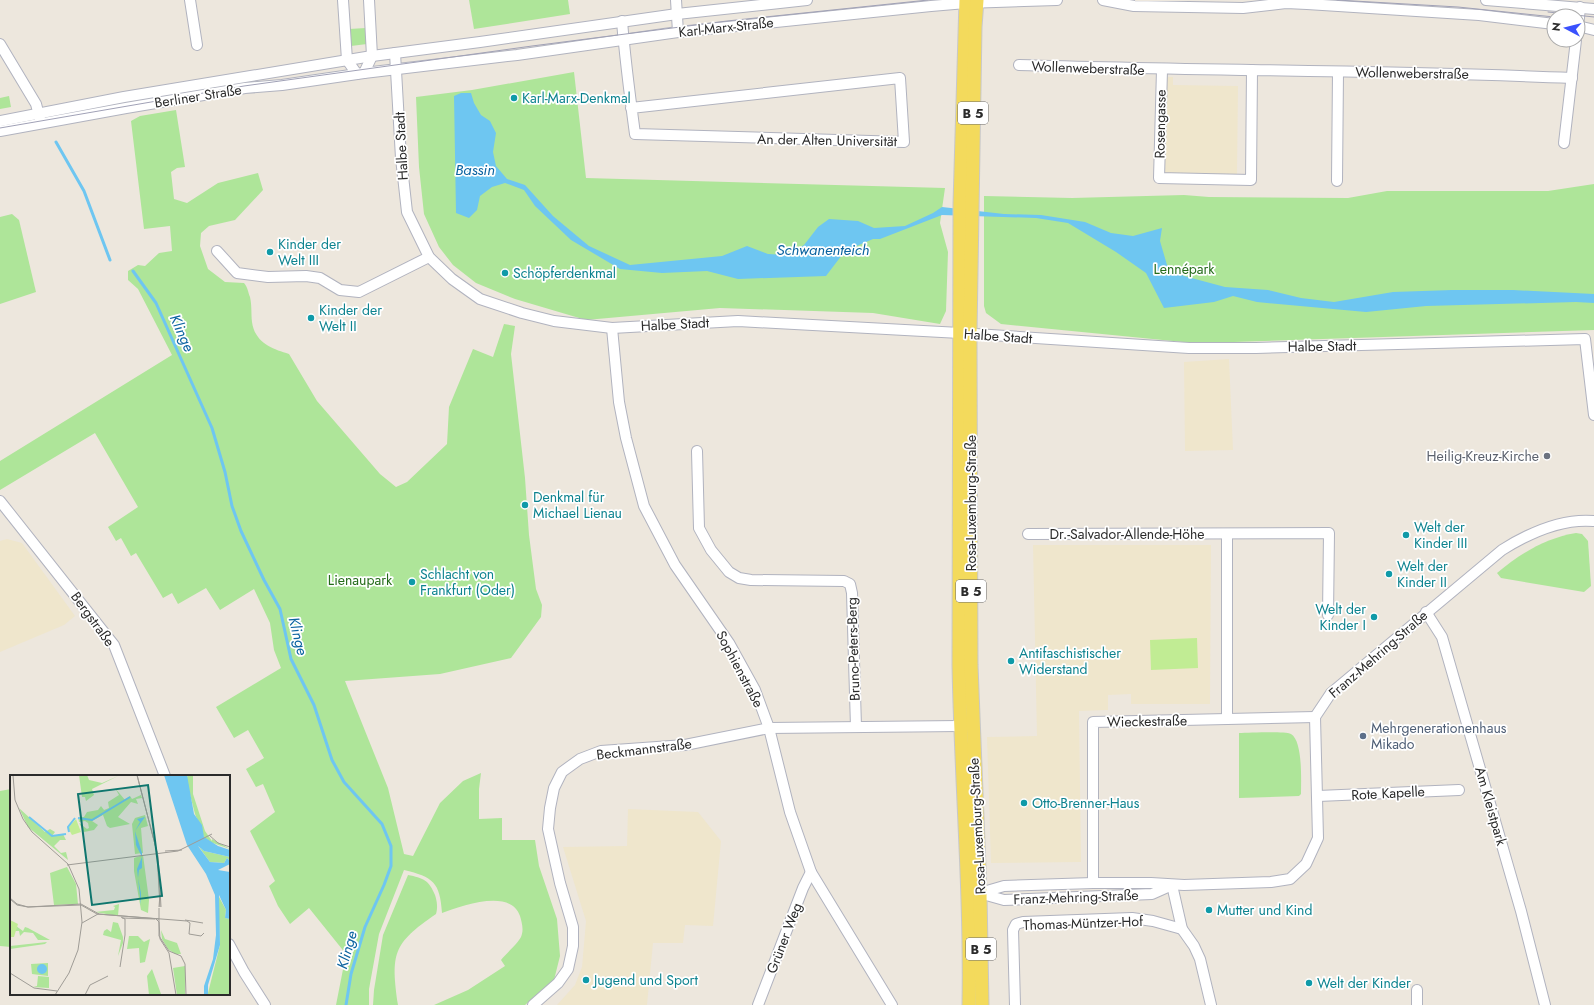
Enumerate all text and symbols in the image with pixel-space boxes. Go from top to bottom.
north arrow [1546,8,1586,48]
street label: Karl-Marx-Straße [678,12,774,42]
text: N [1548,21,1565,32]
street label: Wollenweberstraße [1031,56,1145,80]
street label: Wollenweberstraße [1355,62,1469,84]
street label: Berliner Straße [153,79,243,113]
place label: Karl-Marx-Denkmal [522,88,631,108]
street label: Rosengasse [1149,89,1171,159]
marker: Karl-Marx-Denkmal [509,93,519,103]
road number: B 5 [958,102,988,124]
street label: Halbe Stadt [389,111,413,181]
street label: An der Alten Universität [757,129,898,151]
water label: Bassin [455,159,495,181]
place label: Kinder der Welt III [278,234,341,270]
water label: Schwanenteich [777,239,869,261]
marker: Kinder der Welt III [265,247,275,257]
park label: Lennépark [1153,259,1215,279]
place label: Schöpferdenkmal [513,263,616,283]
marker: Schöpferdenkmal [500,268,510,278]
place label: Kinder der Welt II [319,300,382,336]
water label: Klinge [164,311,200,356]
street label: Halbe Stadt [640,312,710,336]
marker: Kinder der Welt II [306,313,316,323]
street label: Halbe Stadt [963,324,1033,348]
street label: Halbe Stadt [1288,335,1357,357]
street label: Rosa-Luxemburg-Straße [961,435,981,571]
place label: Heilig-Kreuz-Kirche [1427,446,1539,466]
marker: Heilig-Kreuz-Kirche [1542,451,1552,461]
place label: Denkmal für Michael Lienau [533,487,622,523]
marker: Denkmal für Michael Lienau [520,500,530,510]
place label: Welt der Kinder III [1414,517,1467,553]
street label: Dr.-Salvador-Allende-Höhe [1049,524,1205,544]
marker: Welt der Kinder III [1401,530,1411,540]
place label: Welt der Kinder II [1397,556,1448,592]
place label: Schlacht von Frankfurt (Oder) [420,564,515,600]
marker: Welt der Kinder II [1384,569,1394,579]
park label: Lienaupark [328,570,393,590]
marker: Schlacht von Frankfurt (Oder) [407,577,417,587]
road number: B 5 [956,580,986,602]
street label: Bergstraße [66,588,120,650]
street label: Bruno-Peters-Berg [841,597,865,701]
place label: Welt der Kinder I [1315,599,1366,635]
street label: Franz-Mehring-Straße [1324,605,1432,703]
marker: Welt der Kinder I [1369,612,1379,622]
water label: Klinge [283,615,313,658]
street label: Sophienstraße [711,627,769,711]
place label: Antifaschistischer Widerstand [1019,643,1121,679]
marker: Antifaschistischer Widerstand [1006,656,1016,666]
street label: Wieckestraße [1107,710,1187,732]
place label: Mehrgenerationenhaus Mikado [1371,718,1507,754]
marker: Mehrgenerationenhaus Mikado [1358,731,1368,741]
street label: Beckmannstraße [595,733,693,765]
street label: Rosa-Luxemburg-Straße [963,757,991,895]
street label: Am Kleistpark [1470,764,1512,848]
inset map [10,775,230,995]
street label: Rote Kapelle [1351,781,1425,805]
place label: Otto-Brenner-Haus [1032,793,1140,813]
marker: Otto-Brenner-Haus [1019,798,1029,808]
street label: Franz-Mehring-Straße [1013,885,1139,909]
street label: Grüner Weg [761,900,807,976]
place label: Mutter und Kind [1217,900,1312,920]
marker: Mutter und Kind [1204,905,1214,915]
street label: Thomas-Müntzer-Hof [1023,911,1144,935]
water label: Klinge [331,928,363,972]
road number: B 5 [966,938,996,960]
place label: Jugend und Sport [592,970,698,990]
place label: Welt der Kinder [1317,973,1411,993]
marker: Jugend und Sport [581,975,591,985]
marker: Welt der Kinder [1304,978,1314,988]

